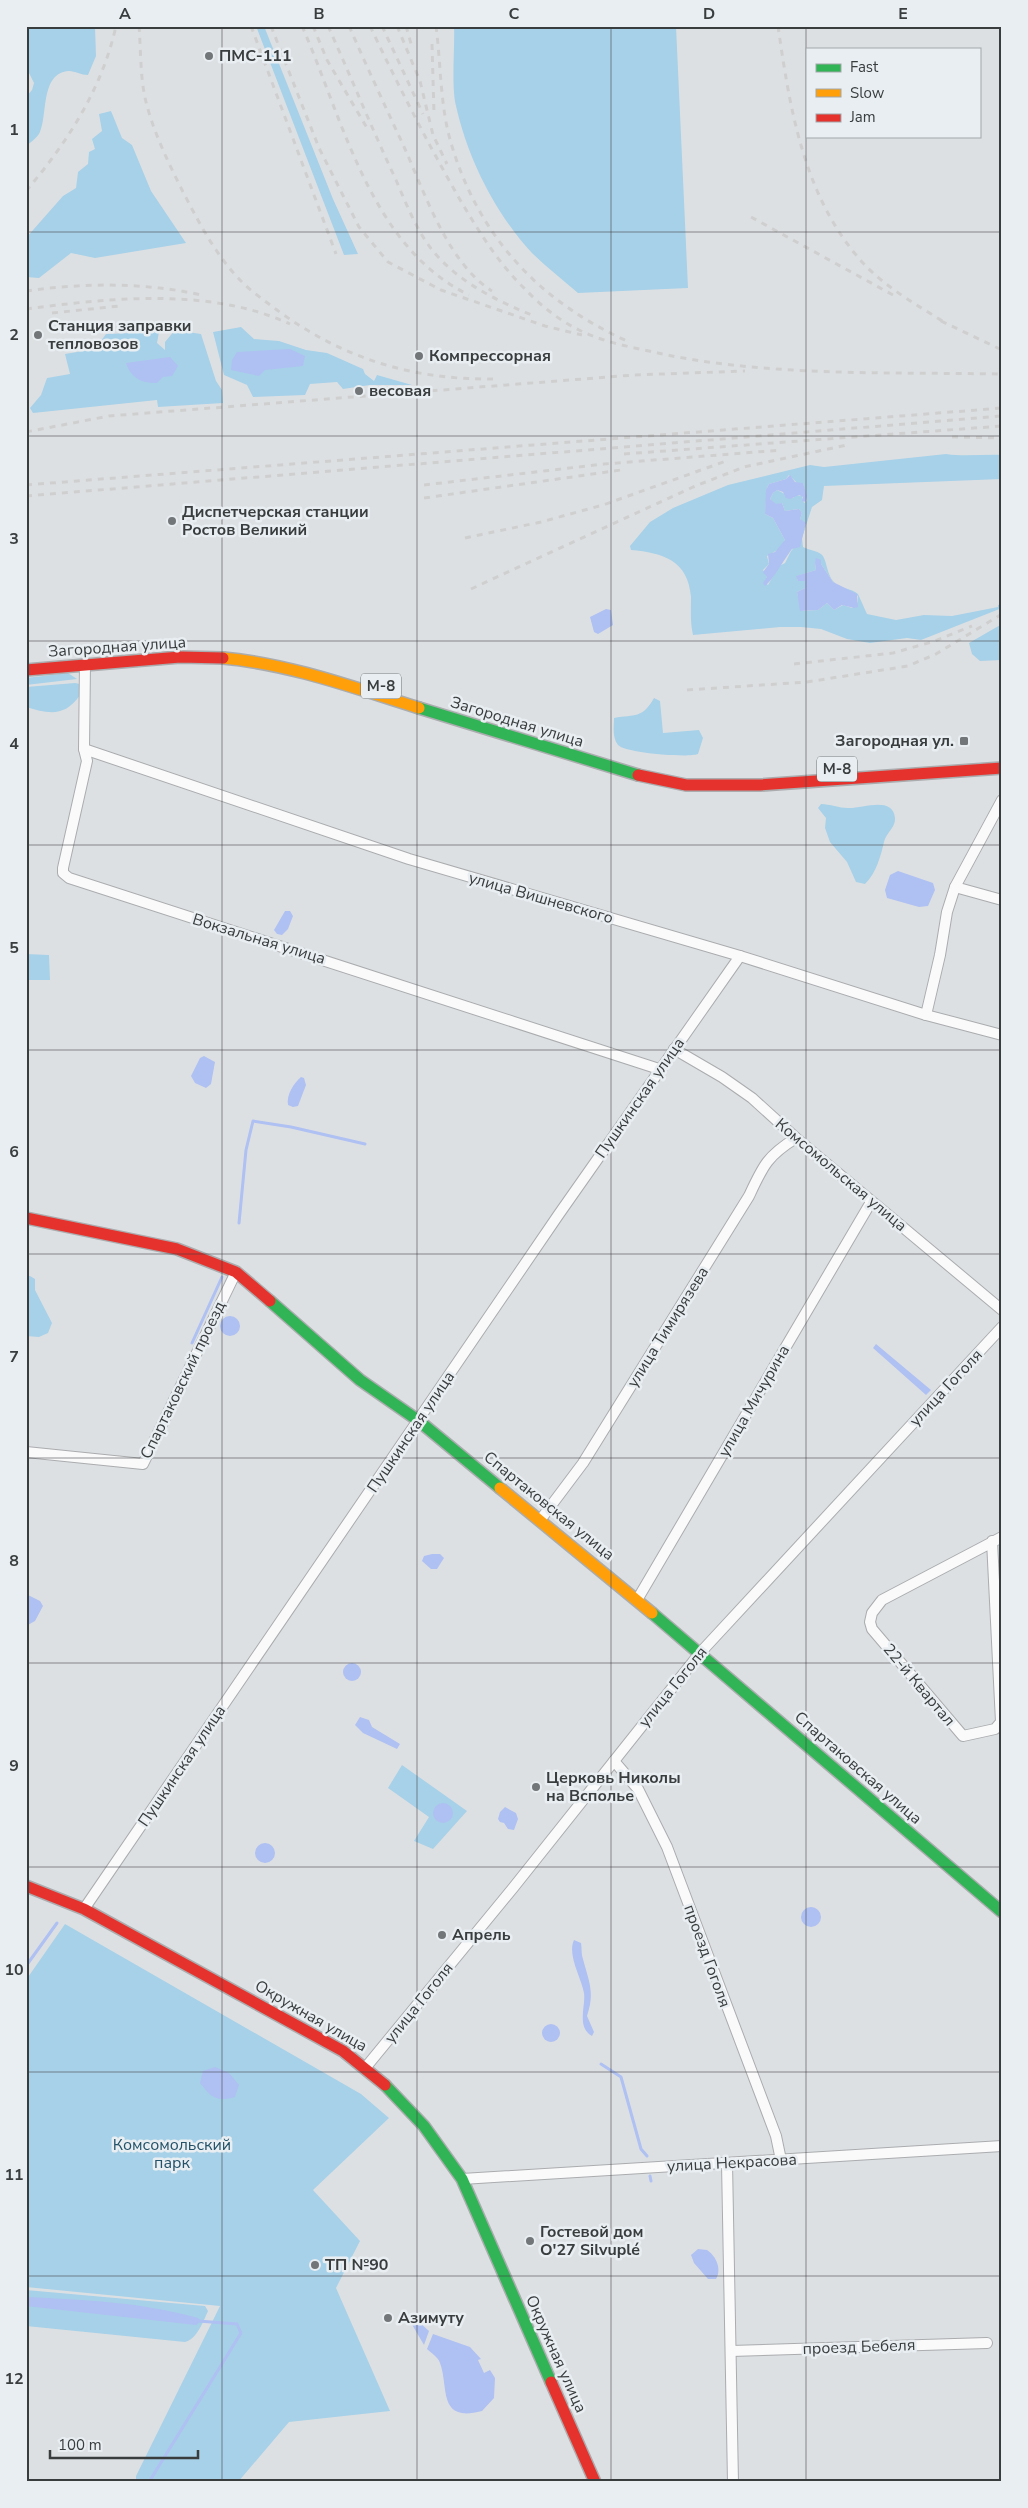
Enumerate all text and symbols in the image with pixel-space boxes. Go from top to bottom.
text: A [119,3,131,25]
text: B [313,3,325,25]
text: C [509,3,520,25]
text: D [703,3,715,25]
text: E [898,3,908,25]
place label: ПМС-111 [219,45,291,67]
legend [806,48,980,138]
marker: ПМС-111 [203,50,215,62]
text: Fast [850,57,879,77]
text: Slow [850,83,885,103]
text: Jam [849,107,876,127]
text: 1 [9,119,19,141]
place label: Станция заправки тепловозов [48,315,192,355]
text: 2 [9,324,19,346]
marker: Станция заправки тепловозов [32,329,44,341]
place label: Компрессорная [429,345,551,367]
marker: Компрессорная [413,350,425,362]
place label: весовая [369,380,431,402]
marker: весовая [353,385,365,397]
place label: Диспетчерская станции Ростов Великий [182,501,369,541]
marker: Диспетчерская станции Ростов Великий [166,515,178,527]
text: 3 [9,528,19,550]
street label: Загородная улица [47,631,187,663]
road number: М-8 [361,674,401,698]
street label: Загородная улица [448,691,586,753]
place label: Загородная ул. [835,730,954,752]
text: 4 [9,733,19,755]
marker: Загородная ул. [958,735,970,747]
road number: М-8 [817,756,857,782]
street label: улица Вишневского [466,867,616,929]
street label: Вокзальная улица [190,908,328,970]
text: 5 [9,937,19,959]
street label: Пушкинская улица [590,1033,690,1163]
street label: Комсомольская улица [771,1113,911,1237]
text: 6 [9,1141,19,1163]
street label: улица Тимирязева [622,1262,714,1392]
street label: Спартаковский проезд [135,1297,231,1463]
street label: улица Мичурина [713,1341,795,1461]
street label: улица Гоголя [904,1345,988,1431]
text: 7 [9,1346,19,1368]
street label: Пушкинская улица [362,1367,460,1497]
street label: Спартаковская улица [479,1446,619,1566]
text: 8 [9,1550,19,1572]
street label: 22-й Квартал [878,1639,960,1731]
street label: улица Гоголя [634,1642,712,1732]
street label: Пушкинская улица [133,1701,231,1831]
street label: Спартаковская улица [790,1707,926,1829]
text: 9 [9,1755,19,1777]
place label: Церковь Николы на Всполье [546,1767,681,1807]
marker: Церковь Николы на Всполье [530,1781,542,1793]
street label: проезд Гоголя [678,1902,736,2010]
place label: Апрель [452,1924,511,1946]
marker: Апрель [436,1929,448,1941]
street label: улица Гоголя [380,1958,458,2048]
text: 10 [4,1959,24,1981]
street label: Окружная улица [251,1975,371,2057]
park label: Комсомольский парк [113,2134,231,2174]
street label: улица Некрасова [666,2149,798,2177]
text: 11 [4,2164,24,2186]
place label: Гостевой дом O'27 Silvuplé [540,2221,643,2261]
marker: Гостевой дом O'27 Silvuplé [524,2235,536,2247]
place label: ТП №90 [325,2254,388,2276]
marker: ТП №90 [309,2259,321,2271]
street label: Окружная улица [520,2292,592,2416]
place label: Азимуту [398,2307,464,2329]
marker: Азимуту [382,2312,394,2324]
street label: проезд Бебеля [802,2334,916,2360]
text: 12 [4,2368,24,2390]
scale bar [50,2428,198,2460]
text: 100 m [58,2435,102,2455]

